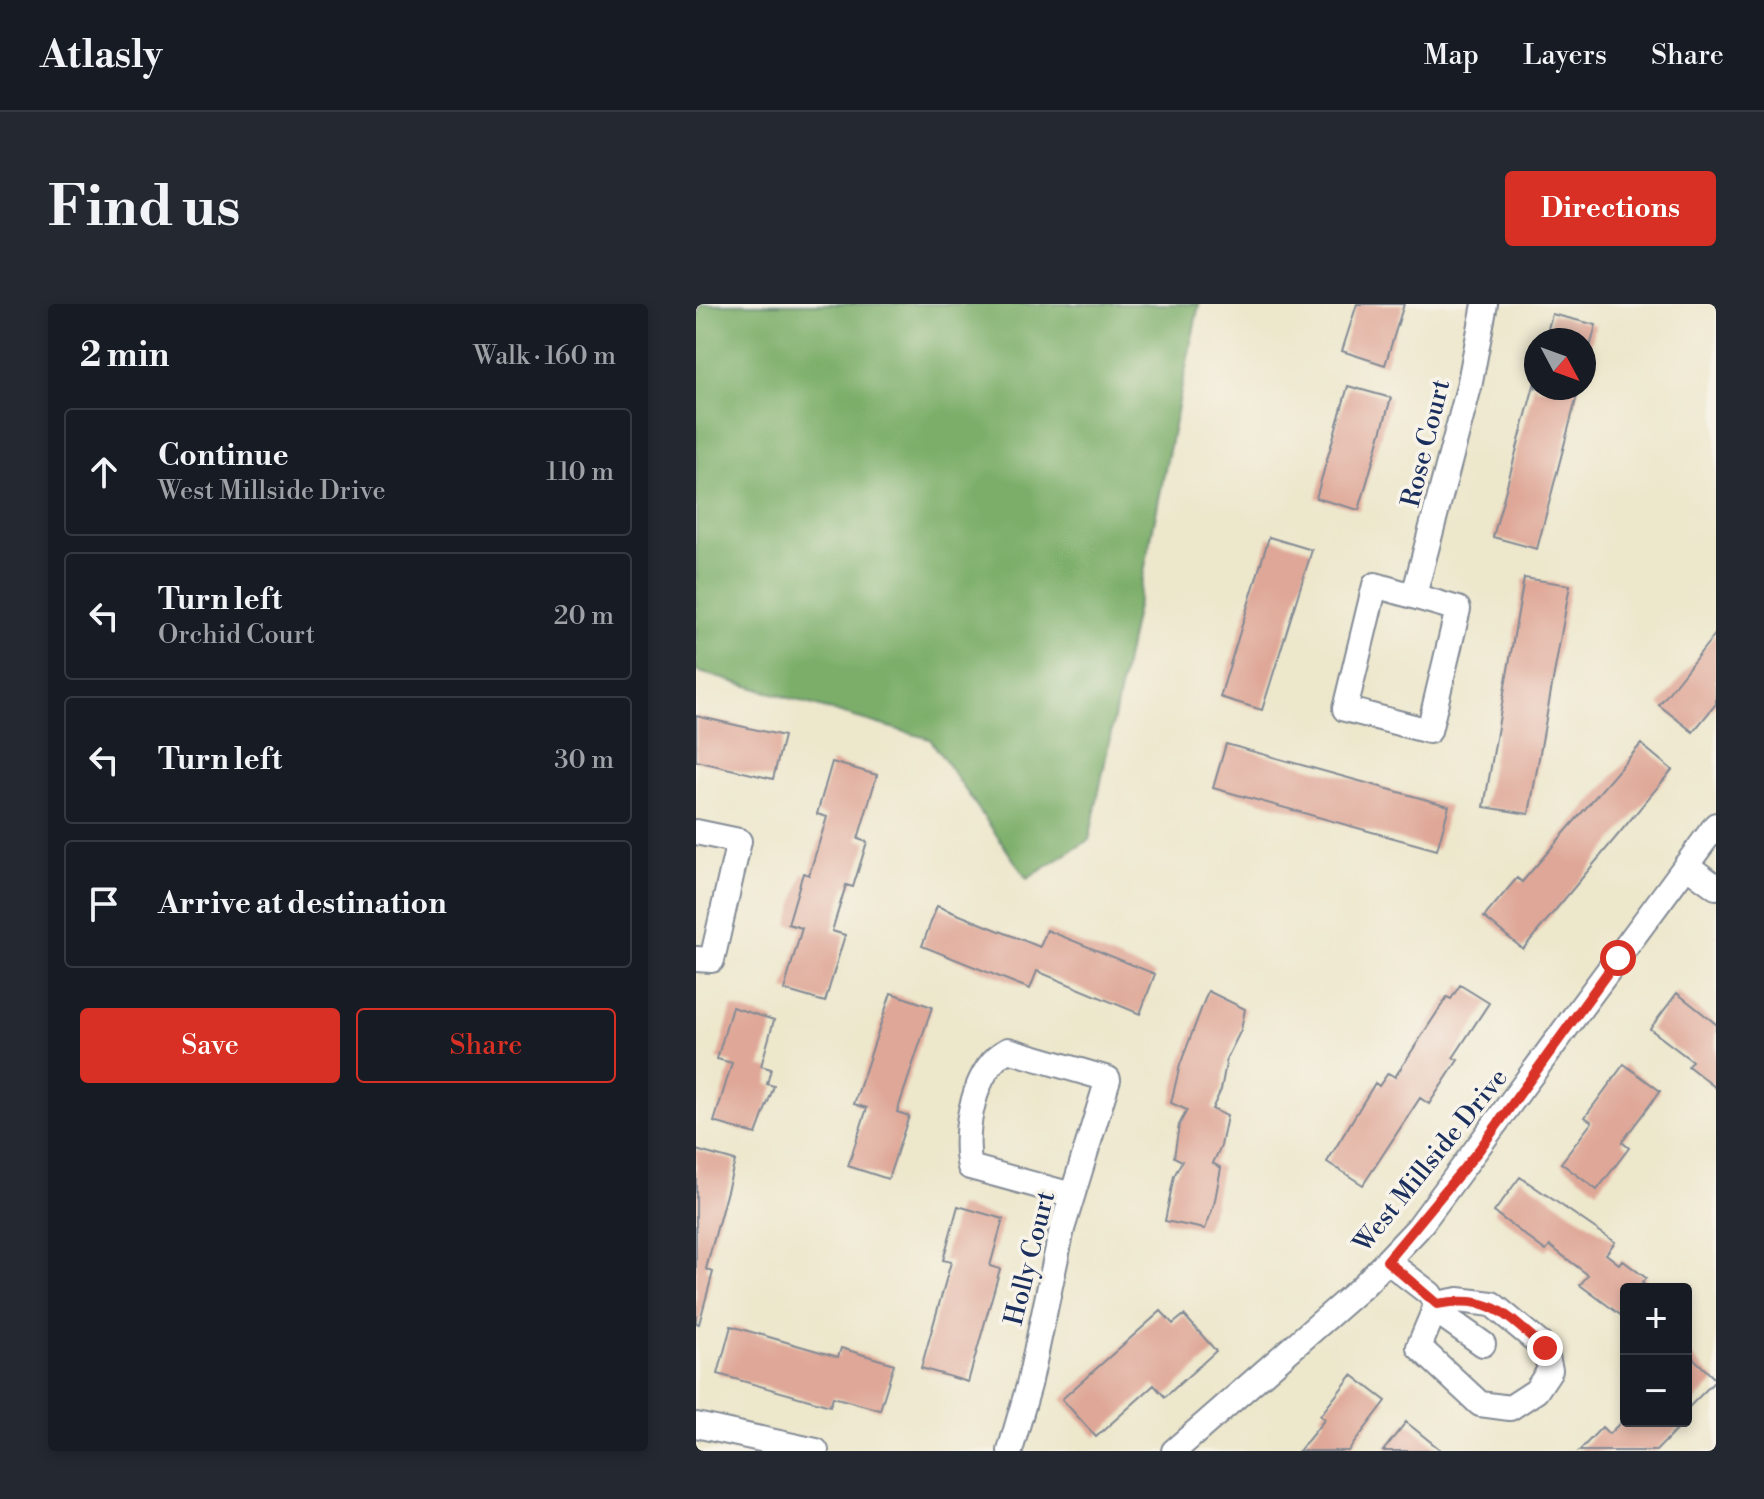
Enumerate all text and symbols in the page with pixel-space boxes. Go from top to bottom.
text: Atlasly [40,32,163,79]
text: Map [1424,38,1479,73]
text: Layers [1523,38,1607,73]
text: Share [1651,38,1724,73]
button: Directions [1505,171,1716,246]
text: Find us [48,173,241,243]
north arrow [1524,328,1596,400]
text: 2 min [80,335,169,377]
text: Walk · 160 m [473,340,616,372]
street label: Rose Court [1395,376,1457,511]
text: Continue [158,437,289,475]
icon: ahead [82,450,126,494]
text: 110 m [546,456,614,488]
text: West Millside Drive [158,475,386,507]
text: Turn left [158,581,282,619]
icon: left [82,594,126,638]
text: 20 m [554,600,614,632]
text: Orchid Court [158,619,315,651]
icon: left [82,738,126,782]
text: Turn left [158,741,282,779]
text: 30 m [554,744,614,776]
icon: arrive [82,882,126,926]
text: Arrive at destination [158,885,447,923]
route start [1600,940,1636,976]
button: Save [80,1008,340,1083]
button: Share [356,1008,616,1083]
street label: West Millside Drive [1346,1062,1515,1260]
street label: Holly Court [998,1188,1062,1329]
map controls [1620,1283,1692,1427]
button: + [1620,1283,1692,1355]
route end [1527,1330,1563,1366]
button: − [1620,1355,1692,1427]

